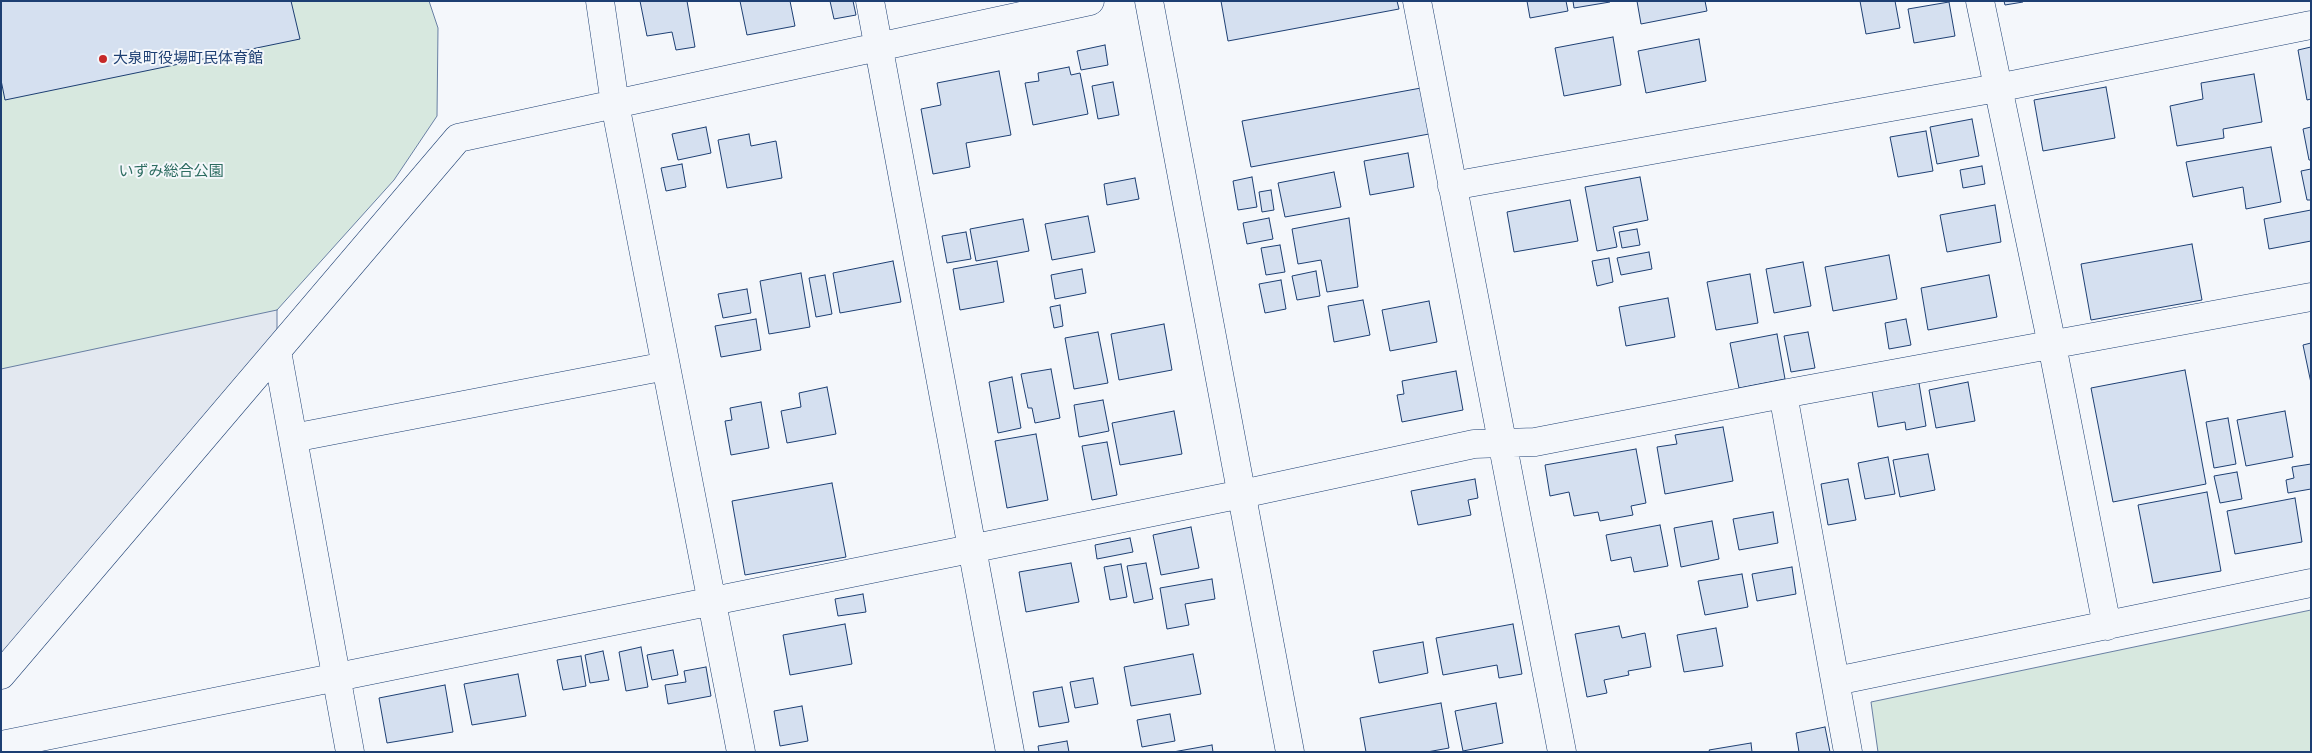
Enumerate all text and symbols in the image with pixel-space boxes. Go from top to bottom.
place label: 大泉町役場町民体育館 [113,50,263,68]
marker: 大泉町役場町民体育館 [97,53,109,65]
park label: いずみ総合公園 [119,163,223,181]

